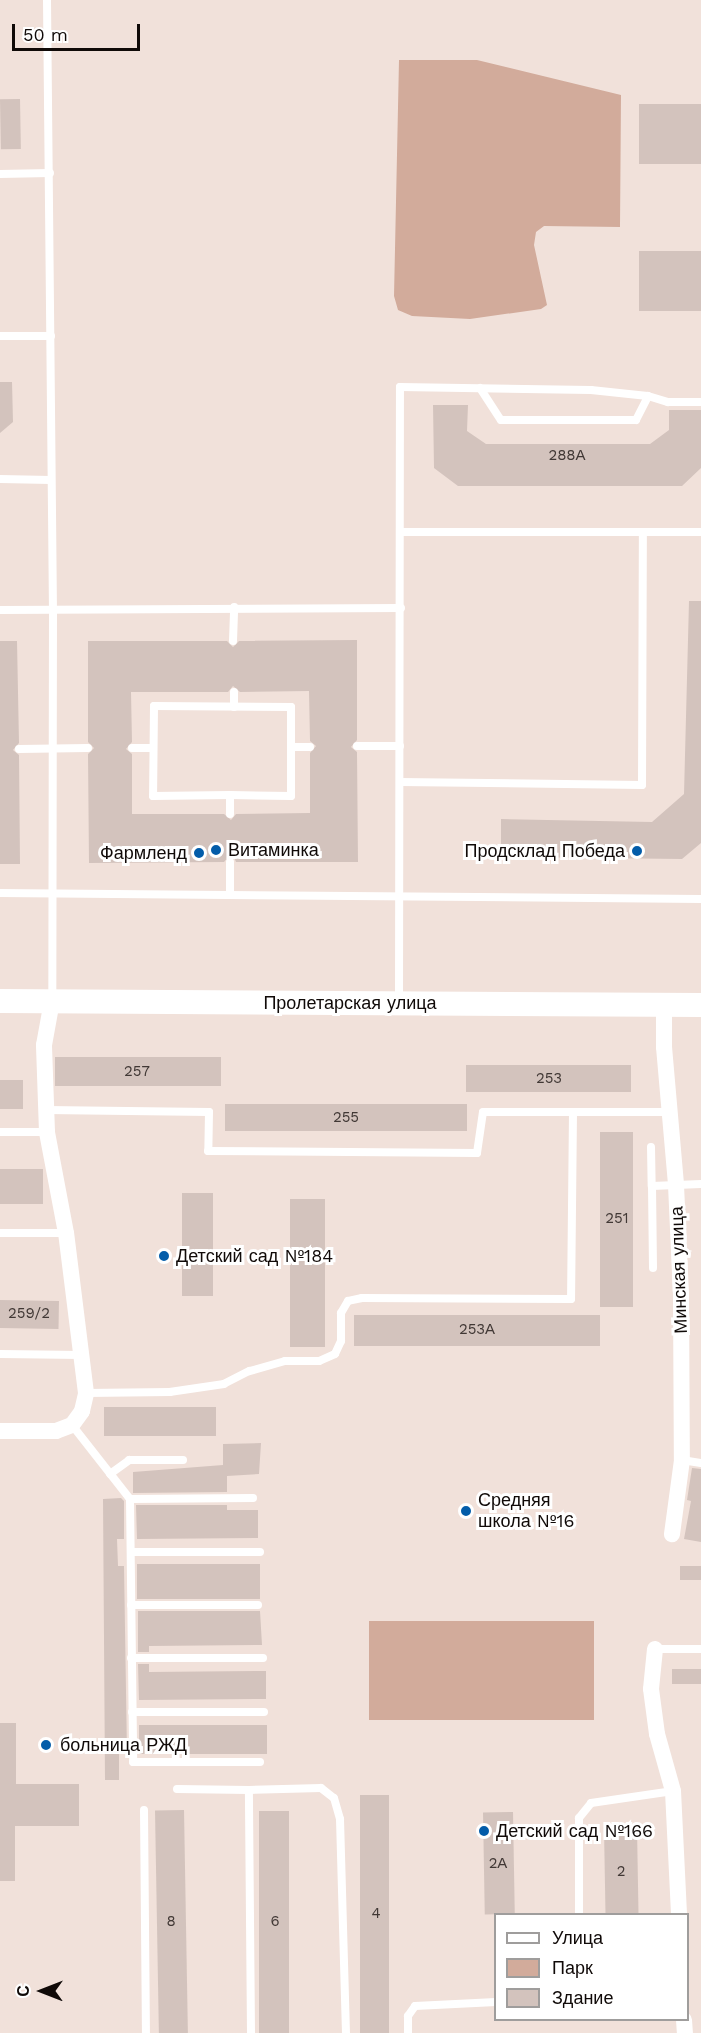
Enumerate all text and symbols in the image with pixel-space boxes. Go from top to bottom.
scale bar [15,12,142,50]
text: 50 m [23,24,68,45]
house number: 288А [548,447,586,465]
place label: Витаминка [228,839,319,861]
place label: Продсклад Победа [465,840,625,862]
place label: Фармленд [100,842,187,864]
marker: Витаминка [209,843,223,857]
marker: Продсклад Победа [630,844,644,858]
marker: Фармленд [192,846,206,860]
street label: Пролетарская улица [263,992,437,1014]
house number: 257 [124,1063,150,1081]
house number: 253 [536,1070,562,1088]
house number: 255 [333,1109,359,1127]
street label: Минская улица [666,1206,692,1334]
house number: 251 [605,1210,629,1228]
place label: Детский сад №184 [176,1245,333,1267]
marker: Детский сад №184 [157,1249,171,1263]
house number: 259/2 [8,1305,50,1323]
house number: 253А [459,1321,495,1339]
place label: Средняя школа №16 [478,1490,574,1532]
marker: Средняя школа №16 [459,1504,473,1518]
place label: больница РЖД [60,1734,187,1756]
marker: больница РЖД [37,1736,55,1754]
place label: Детский сад №166 [496,1820,653,1842]
marker: Детский сад №166 [477,1824,491,1838]
house number: 2А [489,1855,507,1873]
house number: 2 [617,1863,625,1881]
house number: 4 [371,1905,381,1923]
house number: 8 [166,1913,176,1931]
house number: 6 [270,1913,280,1931]
legend [494,1913,689,2021]
text: Улица [552,1927,603,1948]
text: Парк [552,1957,593,1978]
north arrow [12,1961,72,2021]
text: С [14,1985,33,1997]
text: Здание [552,1987,613,2008]

